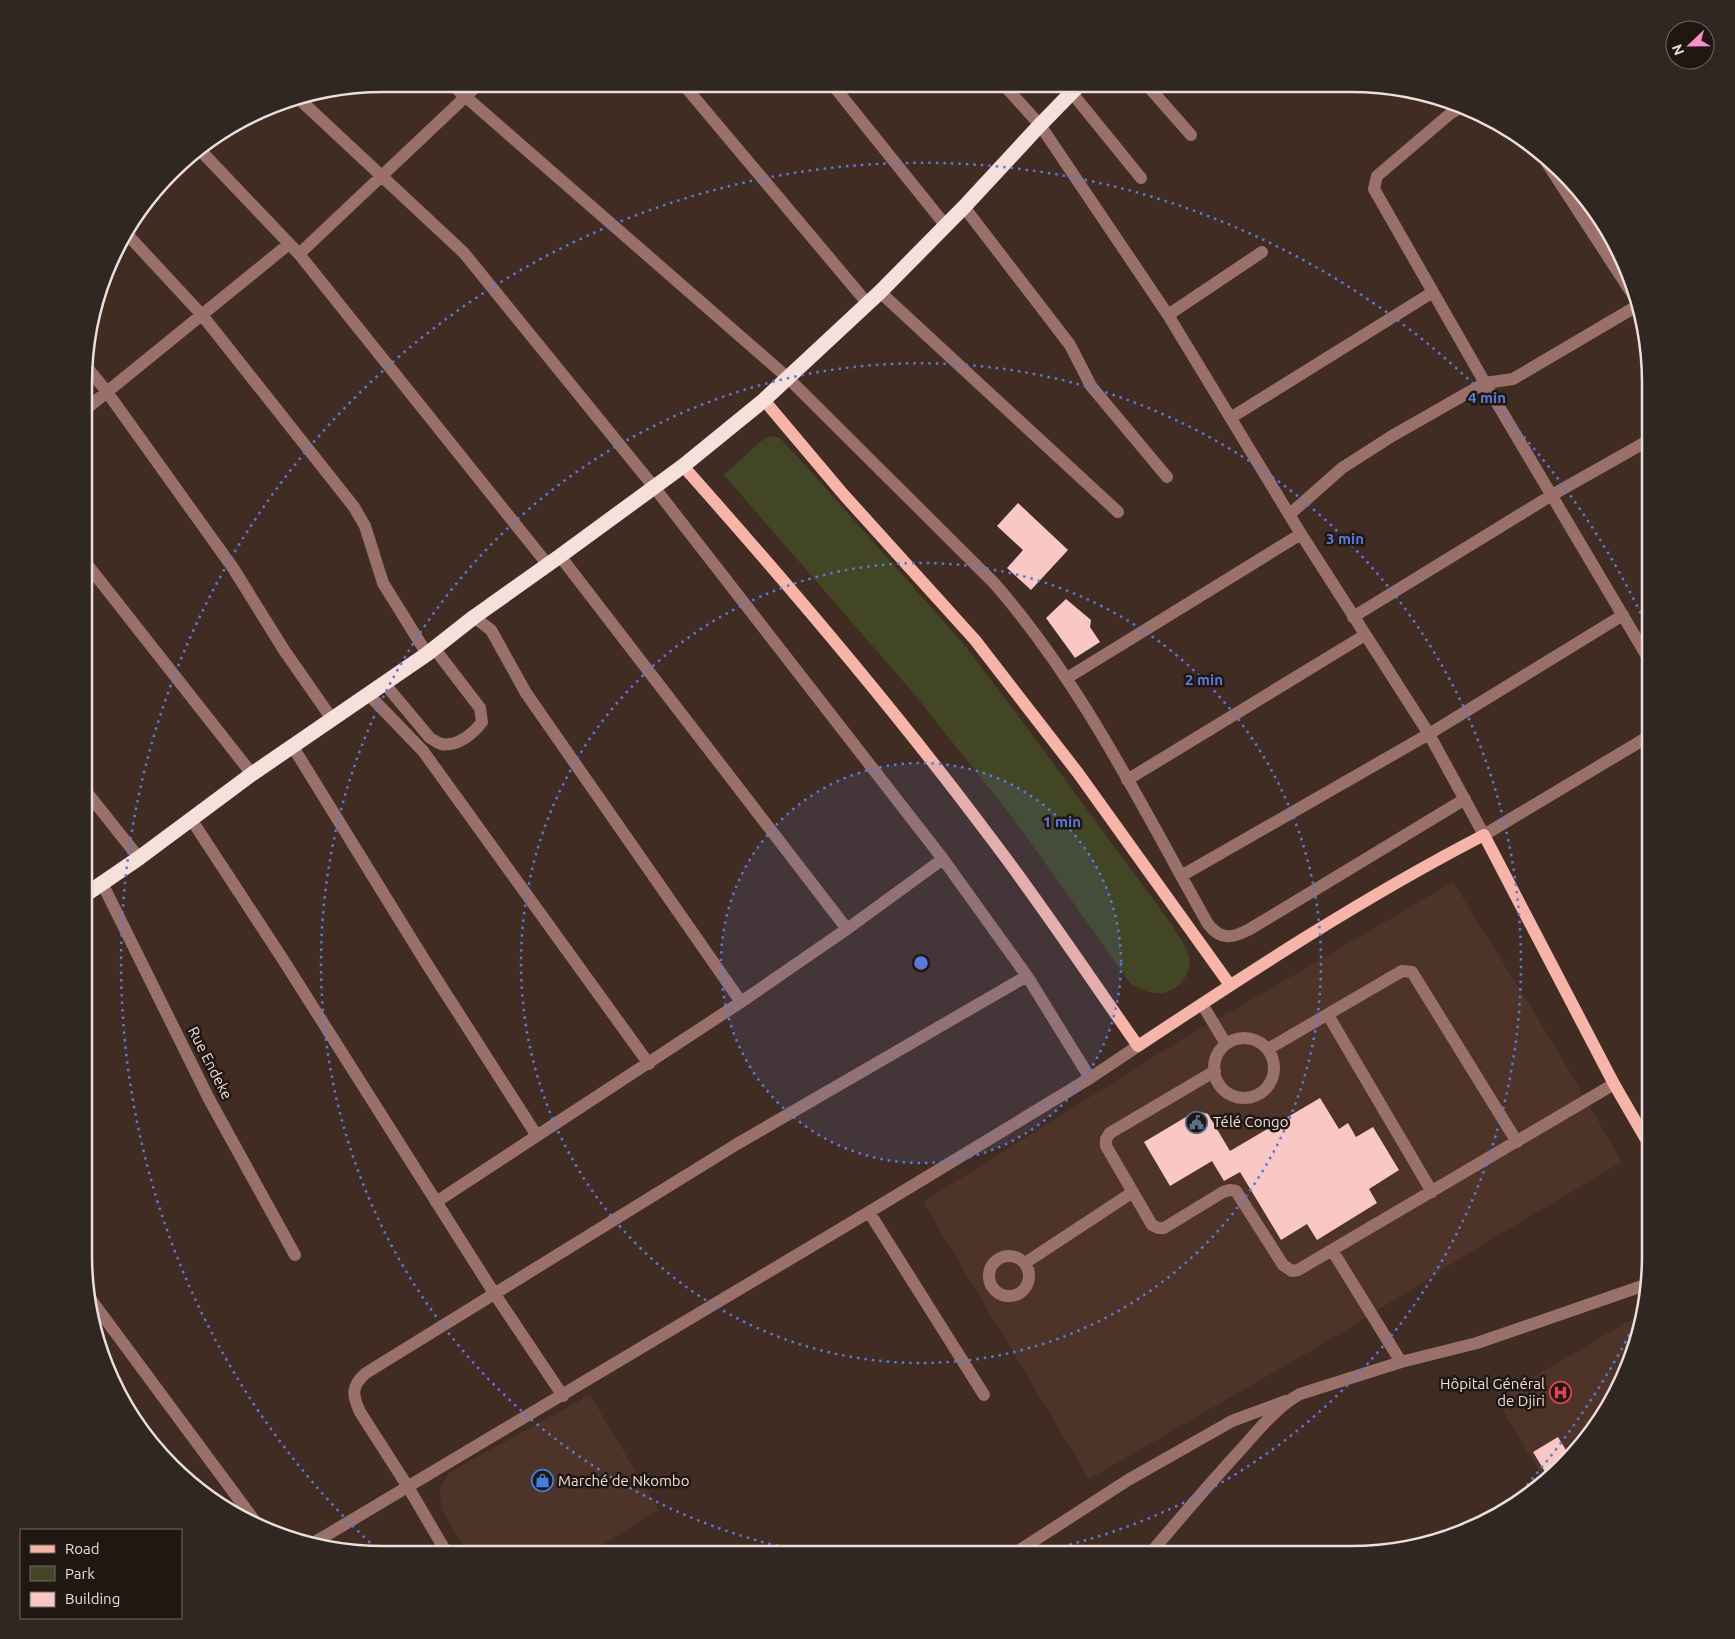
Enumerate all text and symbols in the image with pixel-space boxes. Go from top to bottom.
north arrow [1665,20,1715,70]
text: N [1669,42,1687,58]
text: 4 min [1468,389,1506,406]
text: 3 min [1326,530,1364,547]
text: 2 min [1185,671,1223,688]
text: 1 min [1043,813,1081,830]
centre of rings [912,954,930,972]
street label: Rue Endeke [185,1024,236,1102]
public building icon: Télé Congo [1185,1110,1209,1134]
place label: Télé Congo [1213,1113,1288,1130]
place label: Hôpital Général de Djiri [1440,1375,1545,1409]
hospital icon: Hôpital Général de Djiri [1549,1381,1573,1405]
shop icon: Marché de Nkombo [530,1469,554,1493]
place label: Marché de Nkombo [558,1472,689,1489]
legend [20,1529,182,1619]
text: Road [65,1540,100,1557]
text: Park [65,1565,95,1582]
text: Building [65,1590,120,1607]

